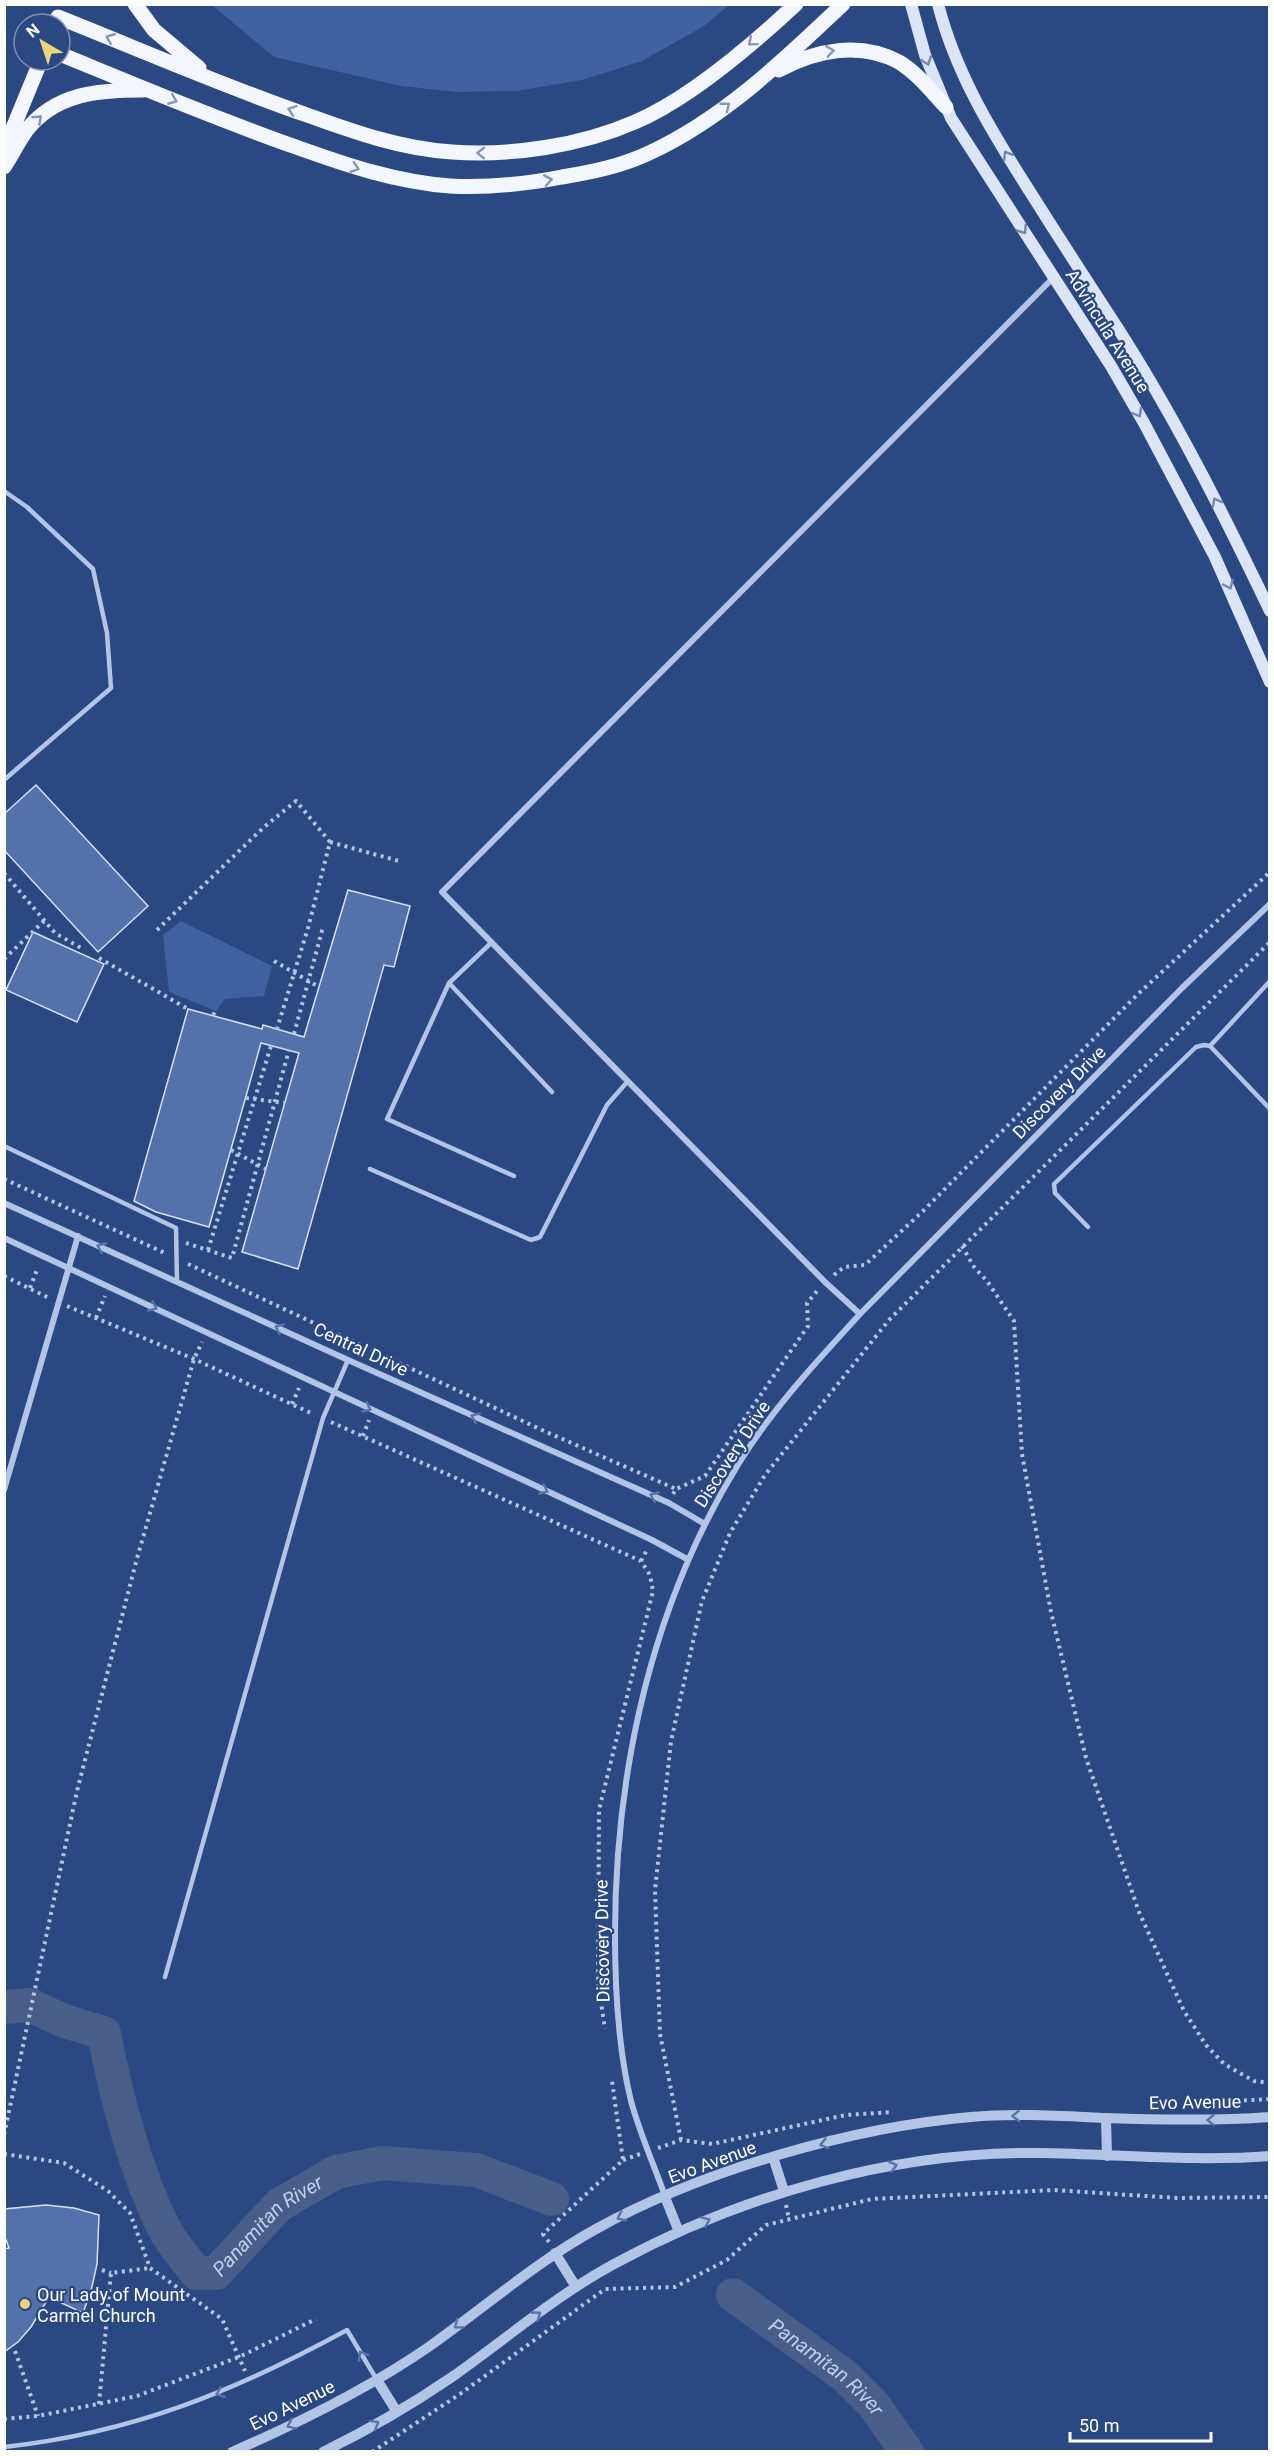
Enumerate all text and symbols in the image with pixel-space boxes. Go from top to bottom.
north arrow [12,12,72,72]
text: N [23,20,43,42]
one-way arrow [106,33,117,45]
one-way arrow [748,35,759,46]
one-way arrow [826,46,835,58]
one-way arrow [920,55,933,66]
one-way arrow [166,93,177,105]
one-way arrow [719,102,730,113]
one-way arrow [287,105,298,117]
one-way arrow [31,116,42,127]
one-way arrow [476,146,485,159]
one-way arrow [1003,151,1014,161]
one-way arrow [349,160,360,173]
one-way arrow [543,174,553,187]
one-way arrow [1015,224,1027,234]
street label: Advincula Avenue [1062,265,1154,397]
one-way arrow [1131,406,1142,417]
one-way arrow [1212,497,1224,508]
one-way arrow [1221,579,1233,590]
street label: Discovery Drive [1008,1041,1110,1143]
one-way arrow [97,1242,108,1254]
one-way arrow [146,1300,157,1312]
street label: Central Drive [310,1318,412,1380]
one-way arrow [274,1323,285,1335]
street label: Discovery Drive [690,1397,774,1511]
one-way arrow [361,1401,372,1413]
one-way arrow [471,1412,482,1424]
one-way arrow [538,1483,549,1495]
one-way arrow [649,1492,660,1504]
street label: Discovery Drive [590,1879,614,2003]
street label: Evo Avenue [1149,2091,1241,2113]
one-way arrow [1012,2109,1021,2122]
one-way arrow [1207,2114,1216,2126]
street label: Evo Avenue [665,2136,759,2188]
one-way arrow [819,2137,829,2150]
one-way arrow [888,2161,898,2174]
water label: Panamitan River [207,2170,328,2281]
one-way arrow [616,2209,627,2221]
one-way arrow [700,2216,711,2228]
place label: Our Lady of Mount Carmel Church [37,2284,185,2326]
marker: Our Lady of Mount Carmel Church [18,2297,32,2311]
one-way arrow [530,2312,541,2323]
water label: Panamitan River [764,2313,890,2421]
one-way arrow [453,2318,464,2329]
one-way arrow [358,2351,370,2361]
street label: Evo Avenue [246,2375,338,2435]
one-way arrow [215,2386,225,2399]
scale bar [1070,2405,1211,2443]
text: 50 m [1079,2415,1119,2436]
one-way arrow [286,2418,297,2430]
one-way arrow [369,2420,379,2431]

